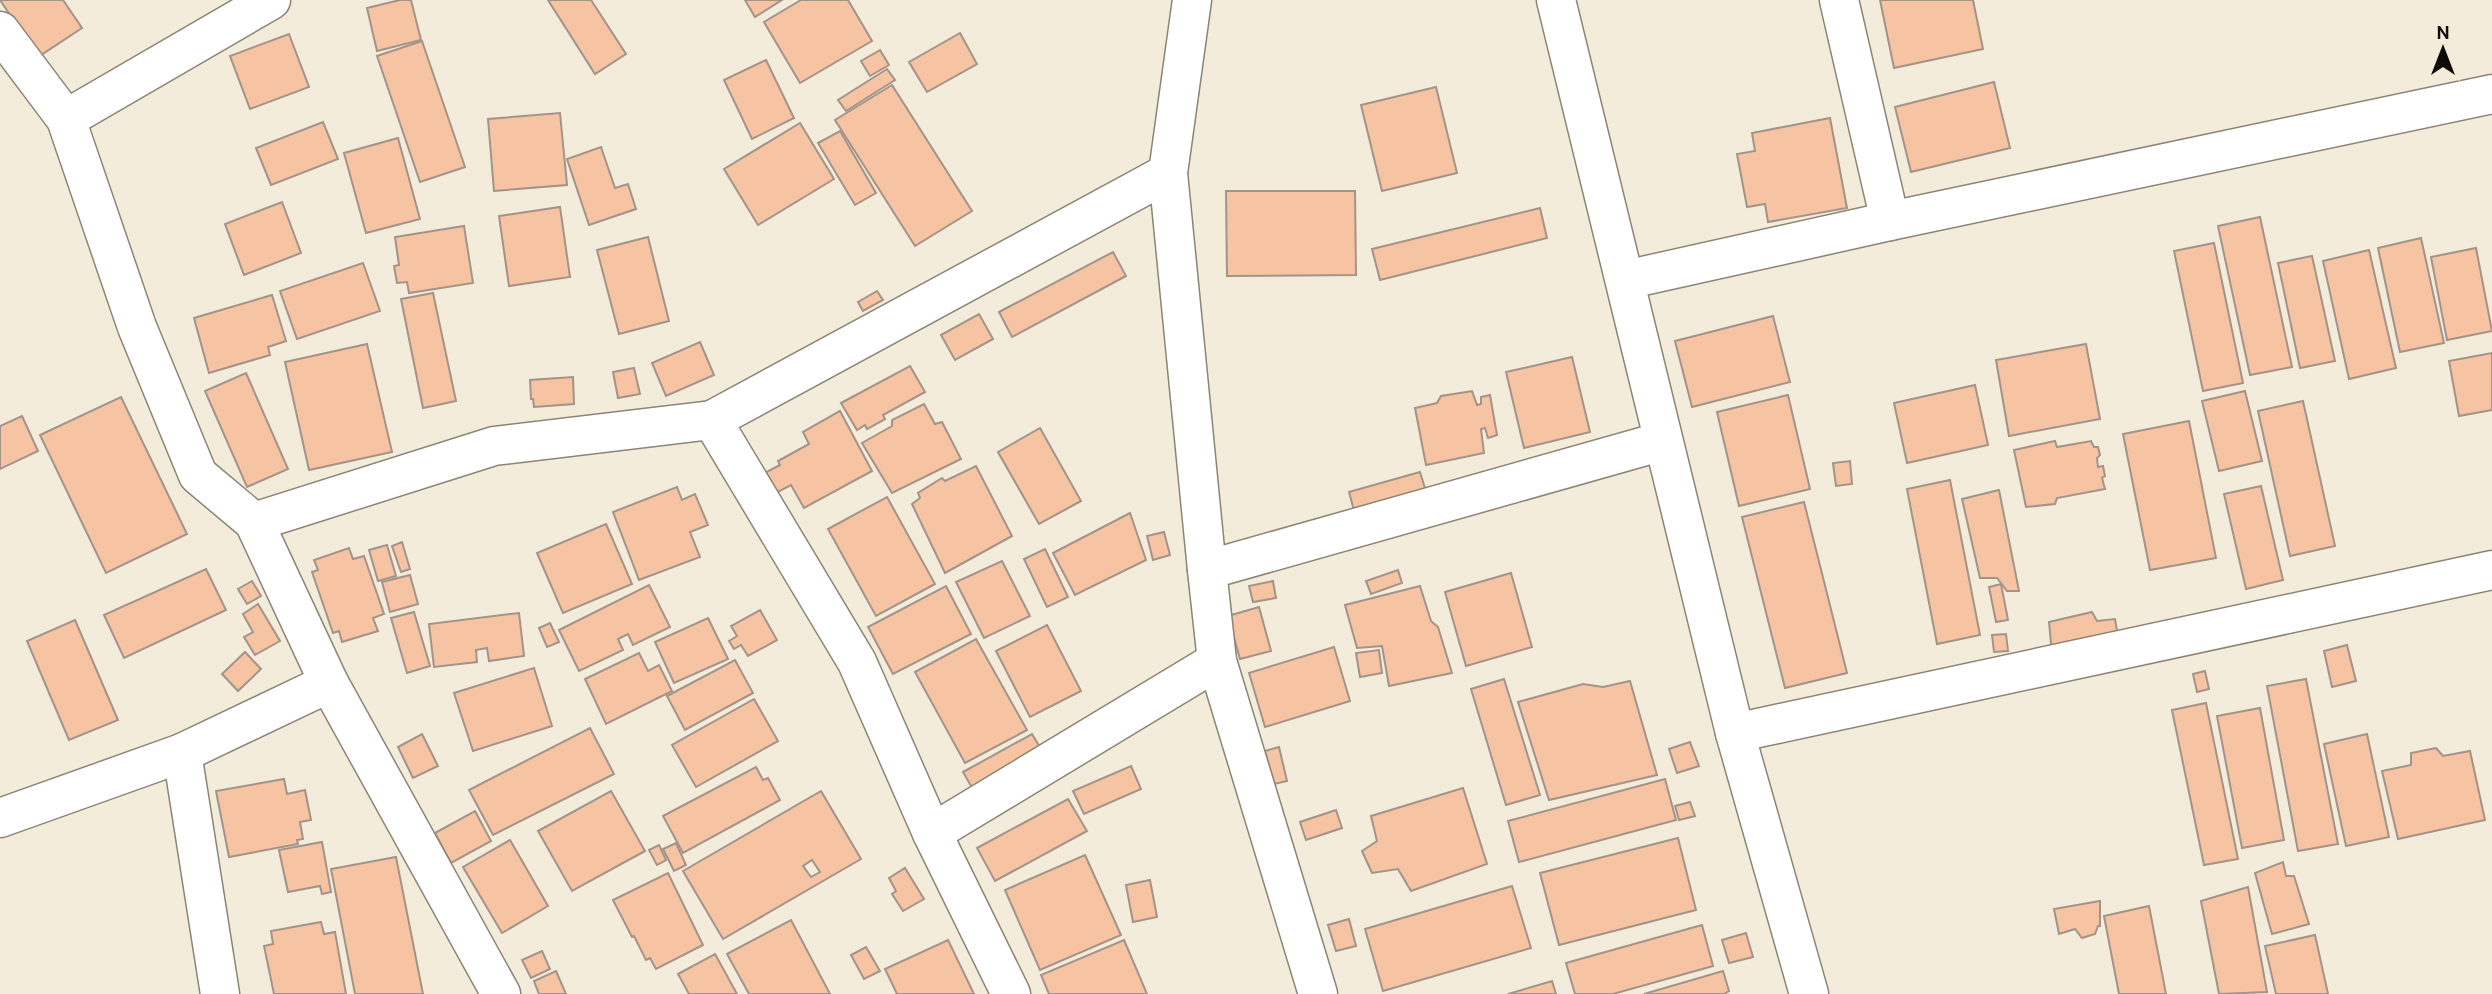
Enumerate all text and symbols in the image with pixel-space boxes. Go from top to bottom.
north arrow [2408,14,2478,84]
text: N [2436,22,2450,46]

